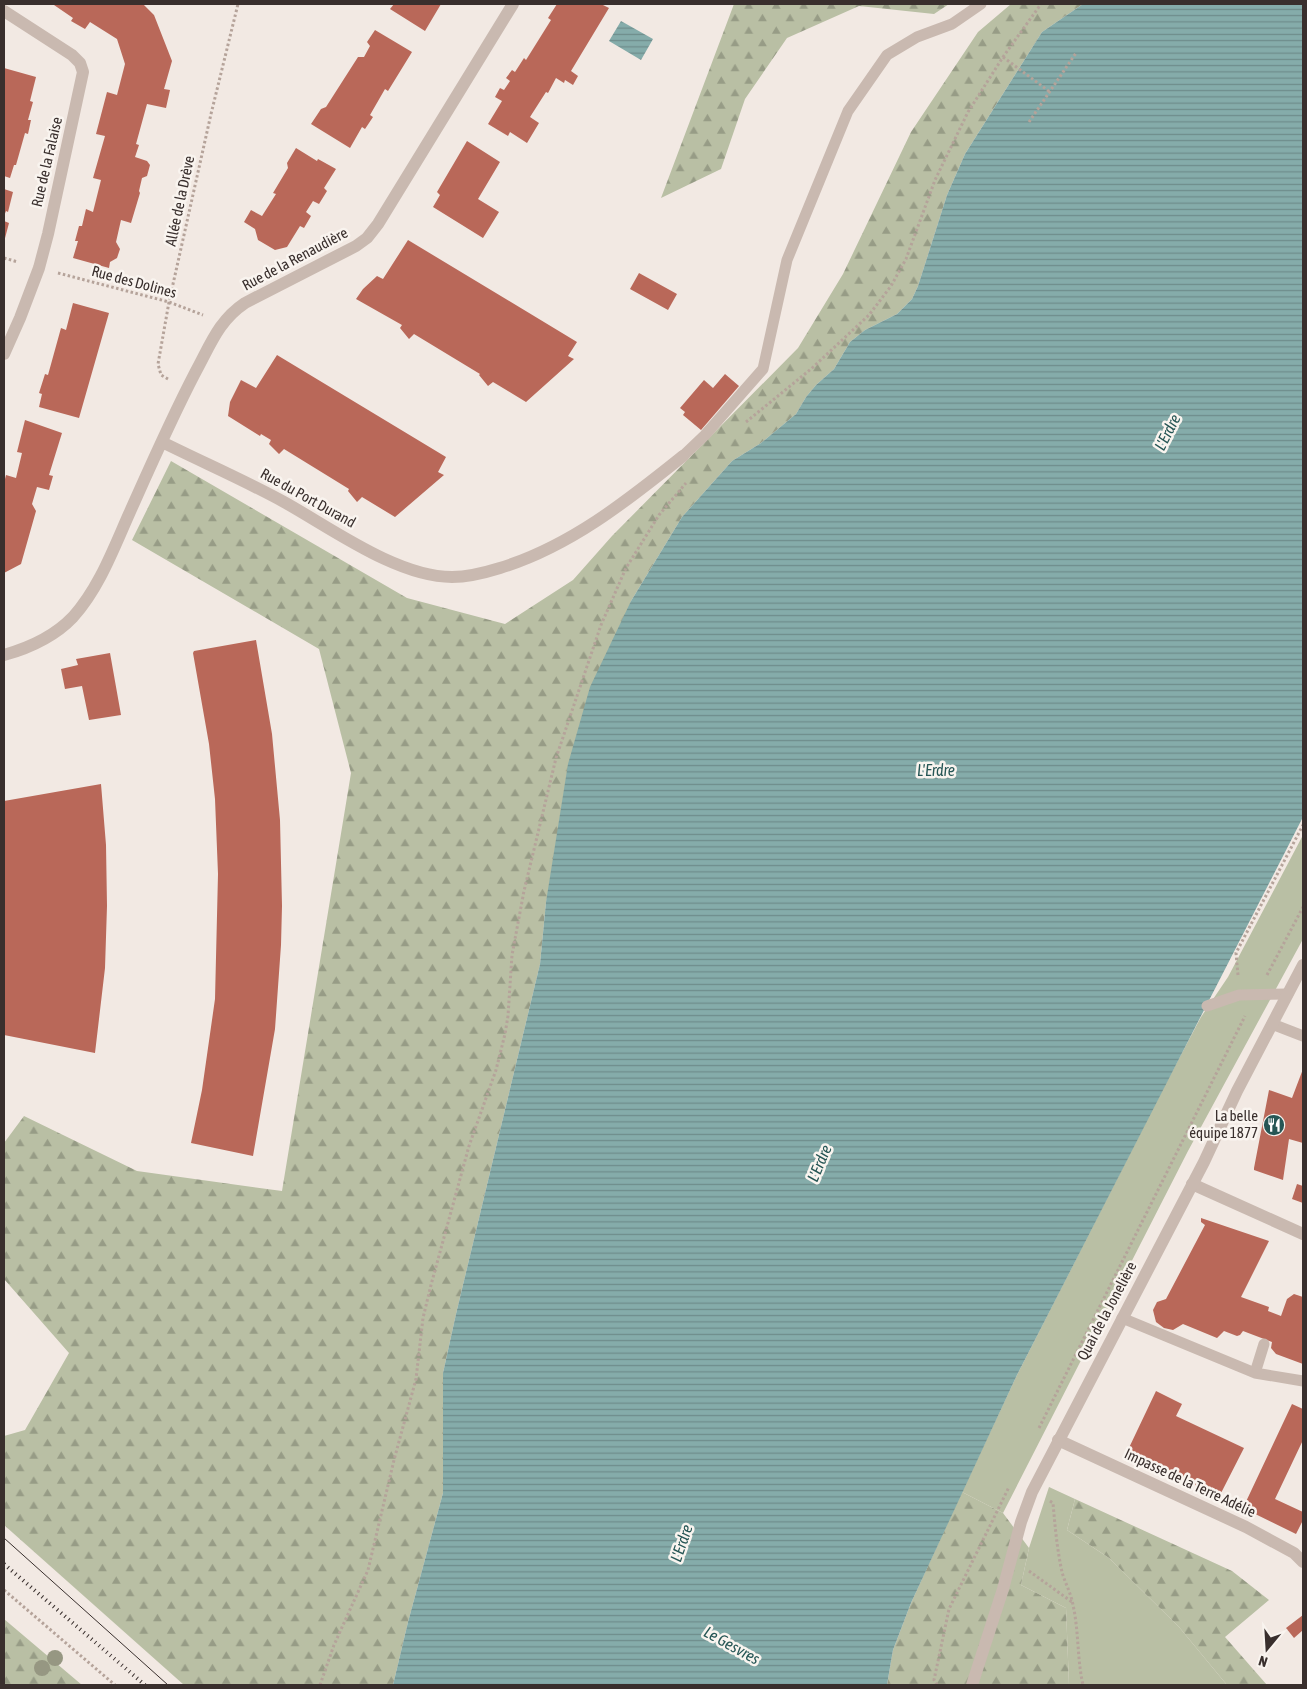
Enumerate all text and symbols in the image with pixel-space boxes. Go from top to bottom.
street label: Rue de la Falaise [28,115,65,209]
street label: Allée de la Drève [162,154,197,248]
street label: Rue de la Renaudière [239,224,351,294]
street label: Rue des Dolines [90,262,178,301]
water label: L'Erdre [1150,411,1184,453]
street label: Rue du Port Durand [258,464,359,531]
water label: L'Erdre [917,761,955,779]
place label: La belle équipe 1877 [1189,1107,1258,1141]
restaurant icon: La belle équipe 1877 [1262,1113,1286,1137]
water label: L'Erdre [803,1142,835,1184]
street label: Quai de la Jonelière [1073,1259,1140,1363]
street label: Impasse de la Terre Adélie [1122,1445,1259,1521]
water label: L'Erdre [666,1522,696,1564]
water label: Le Gesvres [701,1622,763,1668]
north arrow [1242,1624,1292,1674]
text: N [1257,1652,1269,1670]

